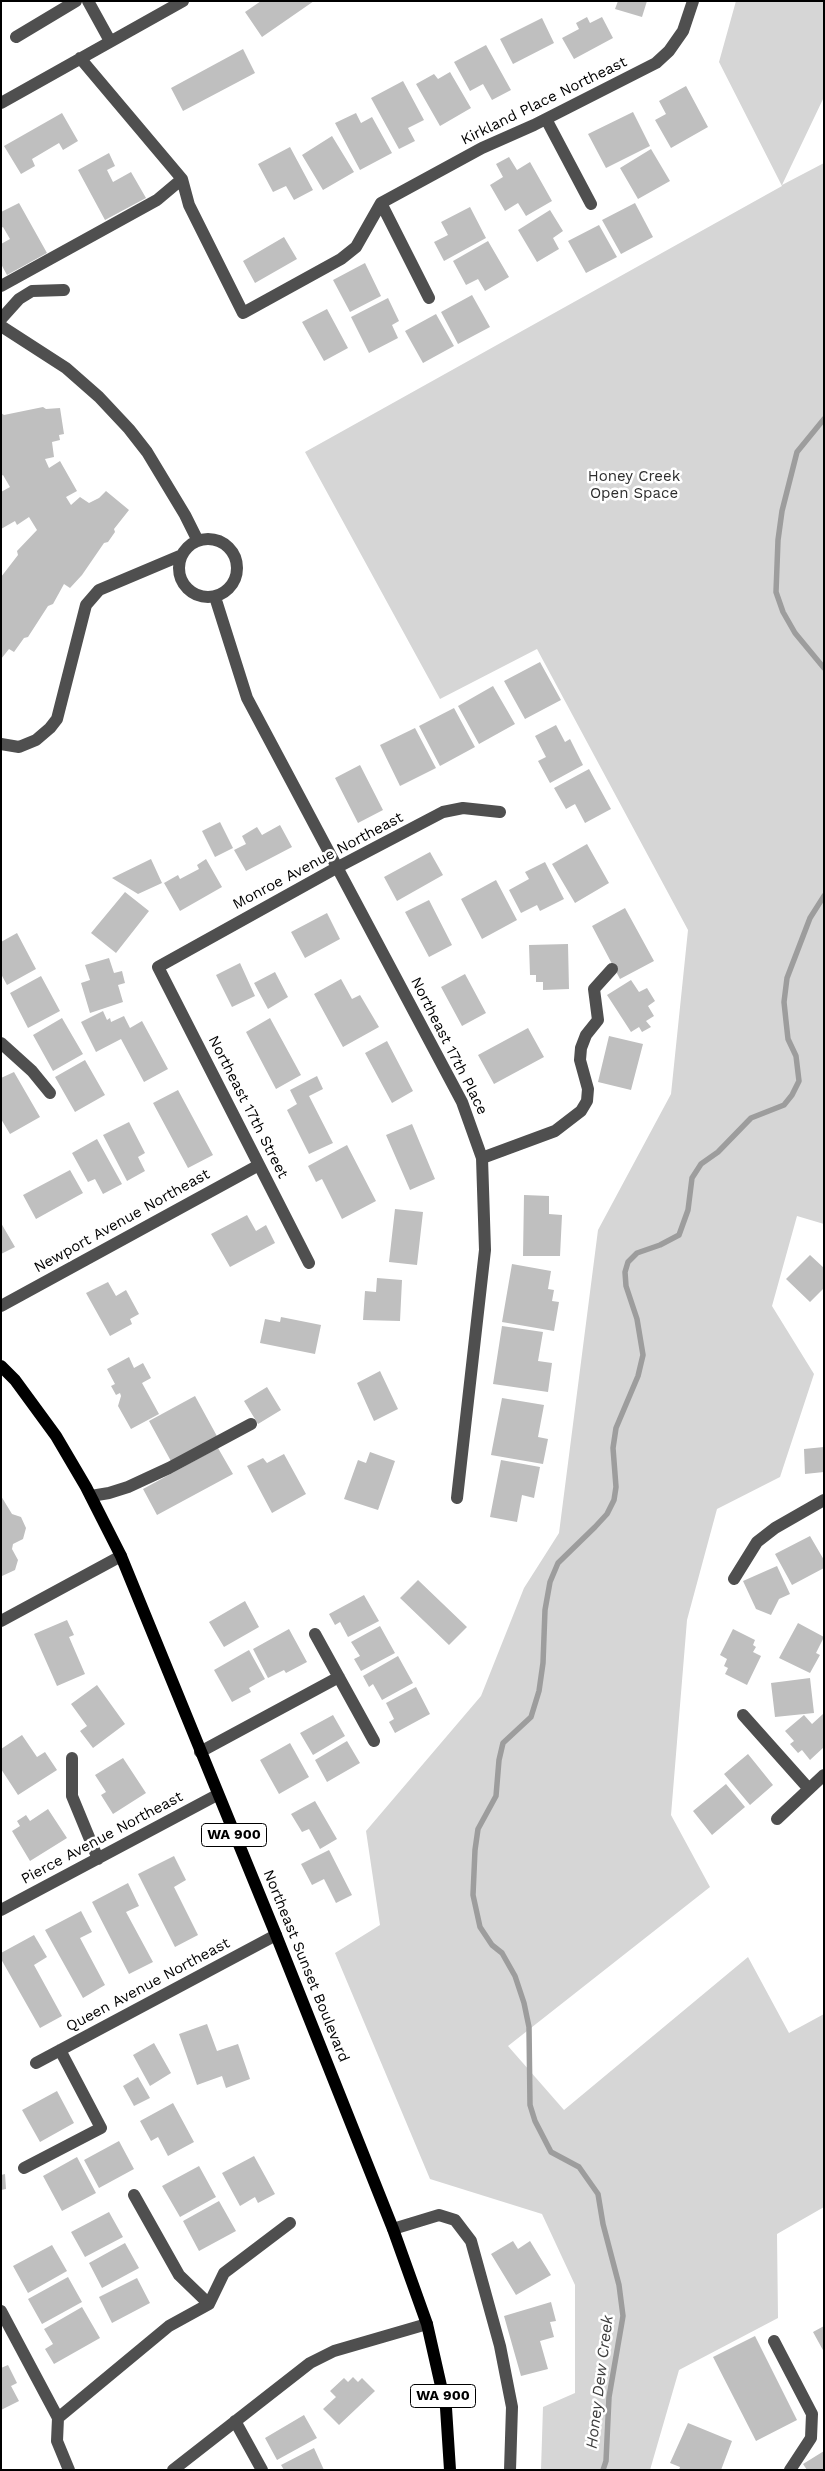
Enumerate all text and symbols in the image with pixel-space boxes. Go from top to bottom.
street label: Kirkland Place Northeast [458,53,630,149]
park label: Honey Creek Open Space [588,468,680,503]
street label: Monroe Avenue Northeast [230,808,406,914]
street label: Northeast 17th Place [407,974,491,1118]
street label: Northeast 17th Street [204,1033,292,1181]
street label: Newport Avenue Northeast [31,1165,213,1277]
street label: Pierce Avenue Northeast [18,1788,186,1888]
road number: WA 900 [202,1824,266,1846]
street label: Northeast Sunset Boulevard [259,1867,353,2065]
street label: Queen Avenue Northeast [63,1934,233,2036]
water label: Honey Dew Creek [582,2314,618,2450]
road number: WA 900 [410,2384,476,2408]

